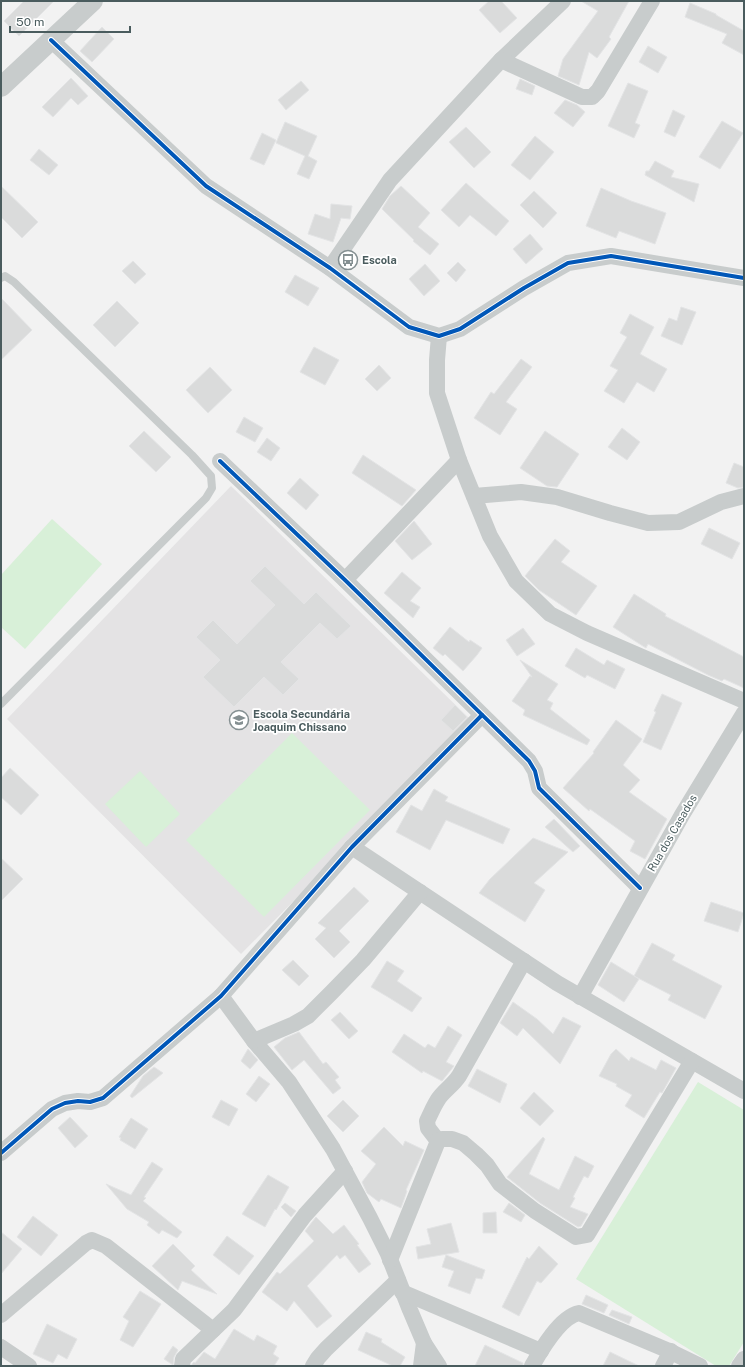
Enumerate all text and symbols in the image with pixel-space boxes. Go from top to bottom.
scale bar [10,8,130,34]
text: 50 m [16,15,44,29]
bus stop icon: Escola [337,249,359,271]
place label: Escola [362,254,397,266]
place label: Escola Secundária Joaquim Chissano [253,708,350,733]
school or university icon: Escola Secundária Joaquim Chissano [228,709,250,731]
street label: Rua dos Casados [645,792,699,874]

